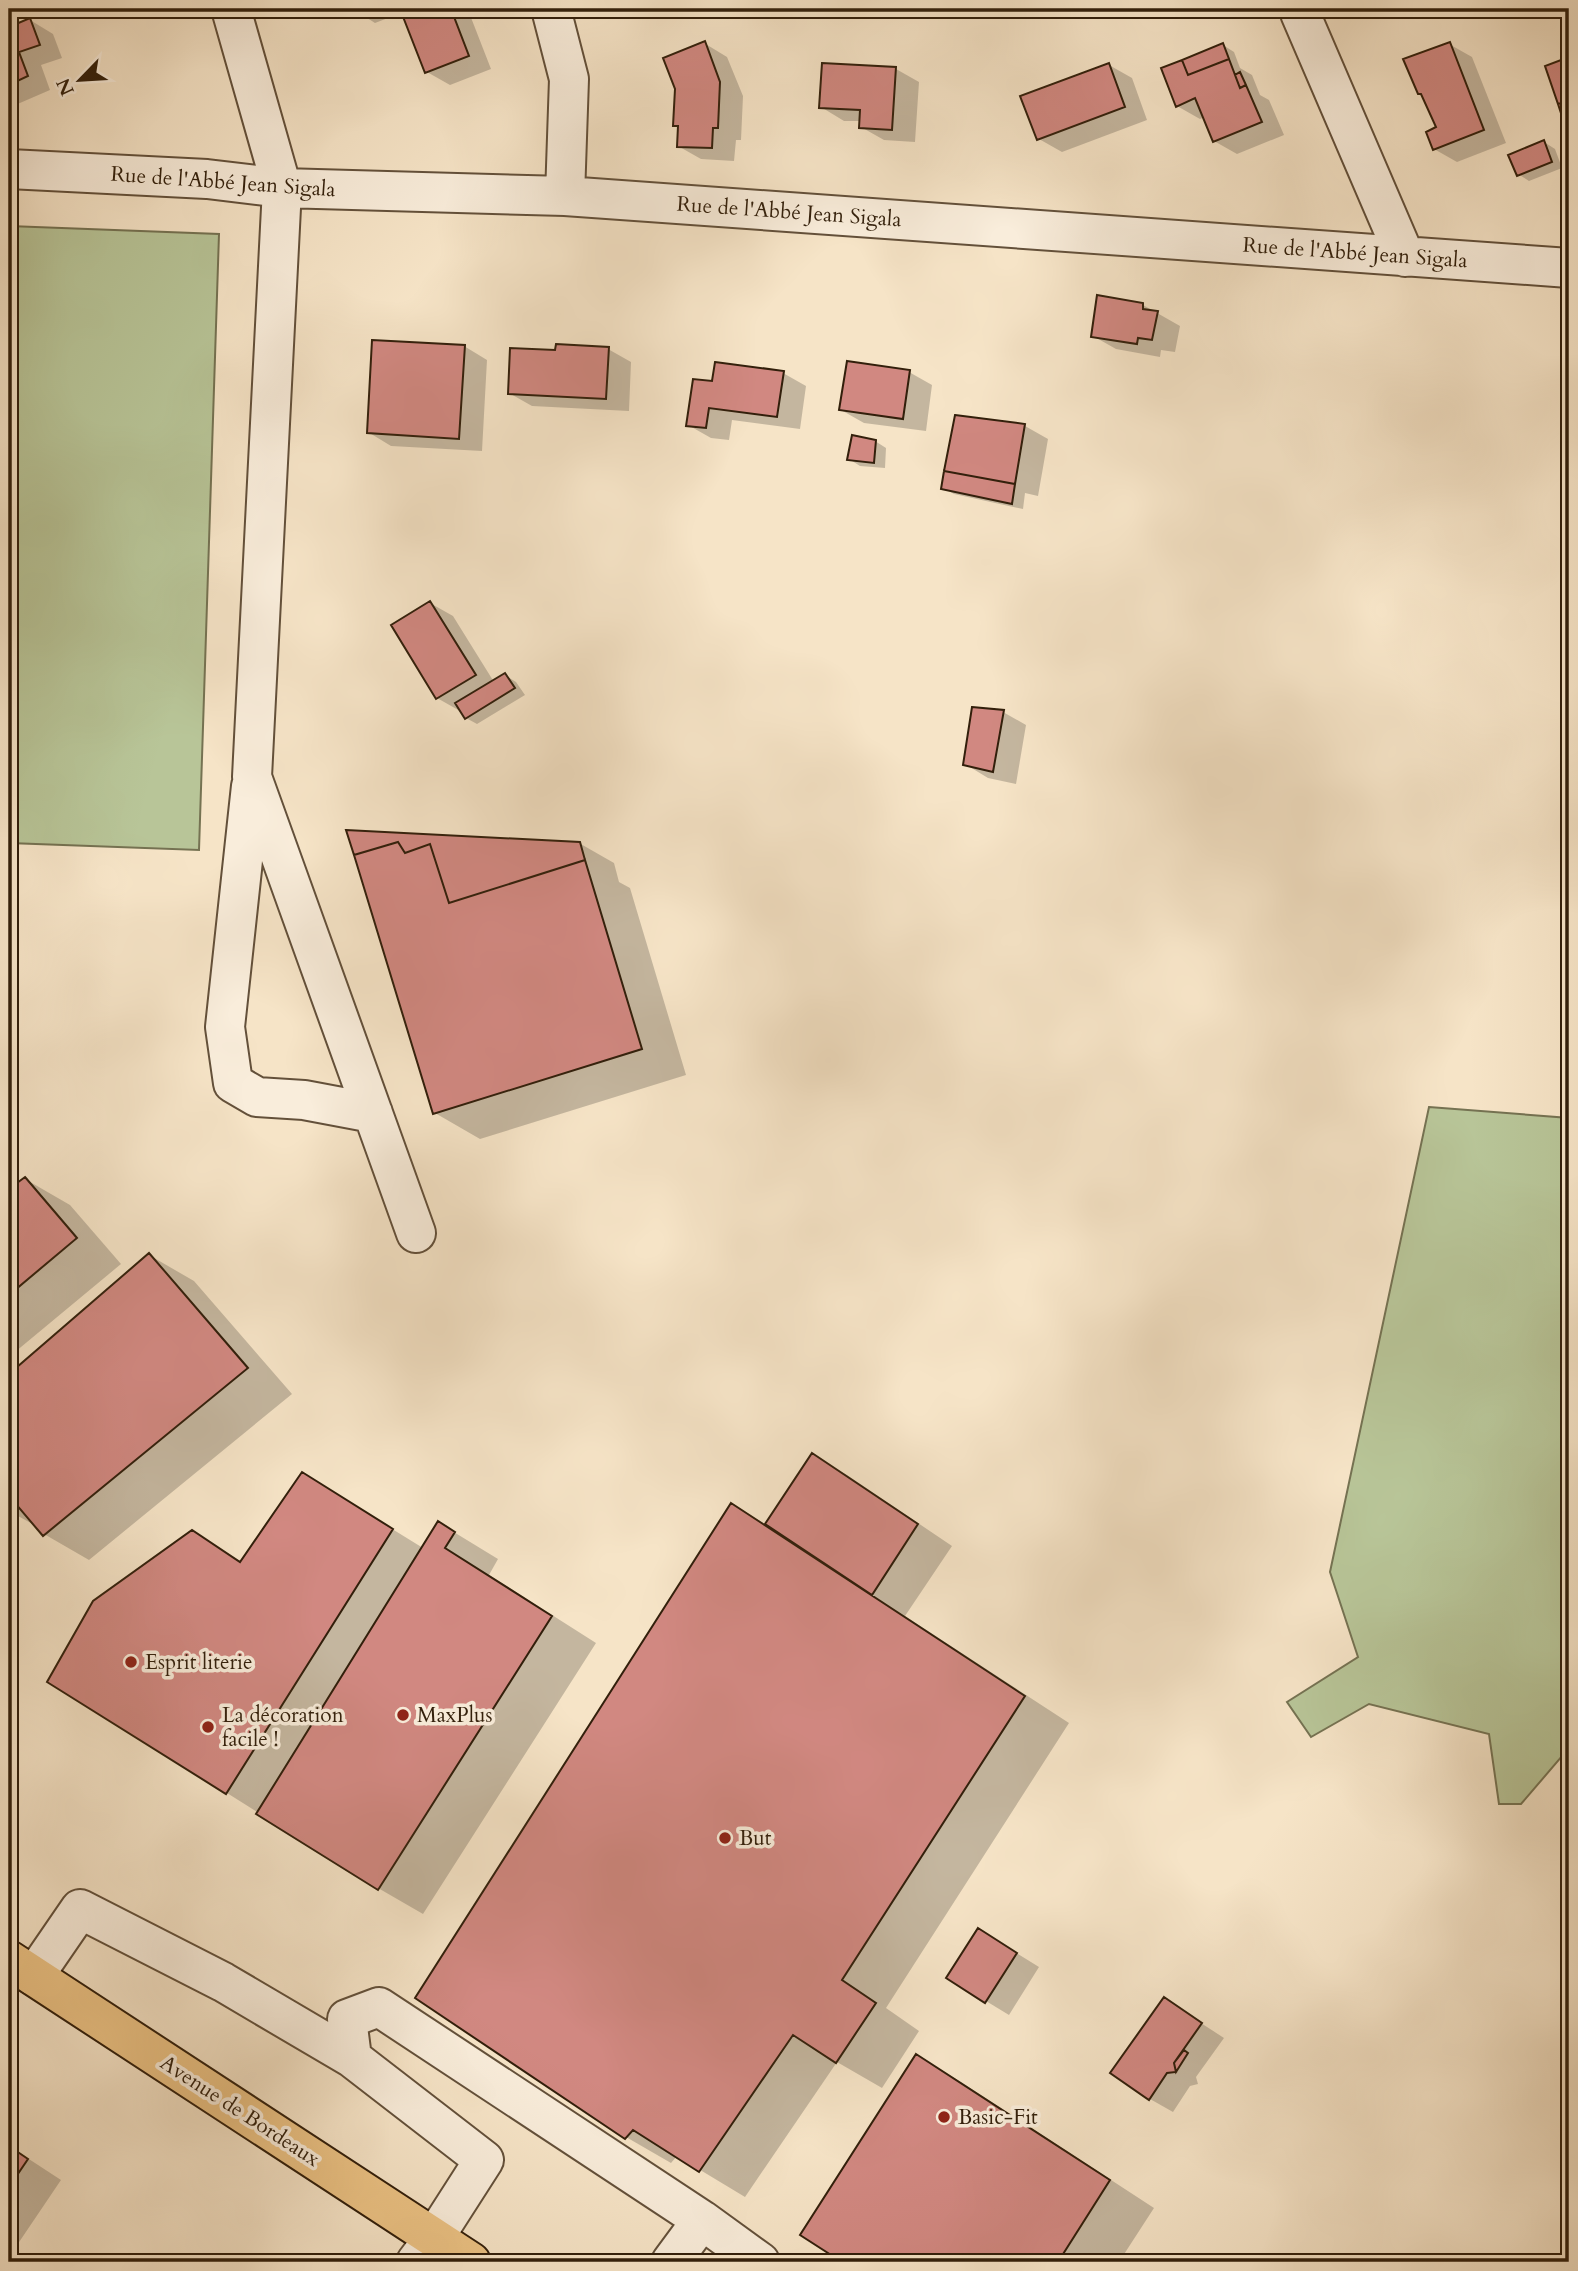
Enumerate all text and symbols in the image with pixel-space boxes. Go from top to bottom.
north arrow [46,46,116,116]
text: N [50,73,81,100]
street label: Rue de l'Abbé Jean Sigala [110,160,336,204]
street label: Rue de l'Abbé Jean Sigala [676,190,902,234]
street label: Rue de l'Abbé Jean Sigala [1242,231,1468,275]
place label: Esprit literie [145,1648,253,1677]
marker: Esprit literie [123,1654,139,1670]
place label: La décoration facile ! [222,1701,344,1754]
place label: MaxPlus [417,1701,493,1730]
marker: MaxPlus [395,1707,411,1723]
marker: La décoration facile ! [200,1719,216,1735]
place label: But [739,1824,772,1853]
marker: But [717,1830,733,1846]
street label: Avenue de Bordeaux [154,2048,326,2174]
place label: Basic-Fit [958,2103,1038,2132]
marker: Basic-Fit [936,2109,952,2125]

